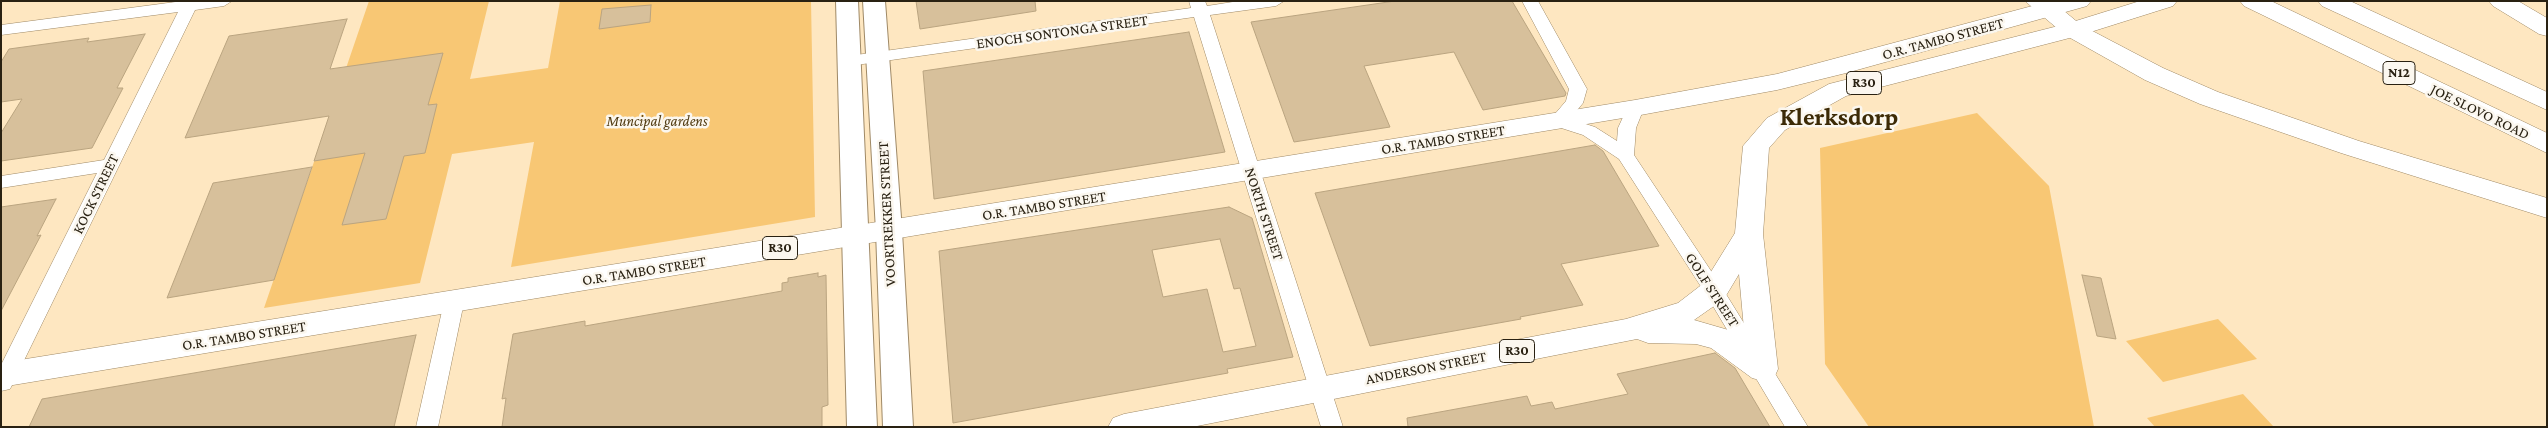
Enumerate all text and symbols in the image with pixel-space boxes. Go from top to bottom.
street label: ENOCH SONTONGA STREET [975,11,1149,53]
street label: O.R. TAMBO STREET [1880,14,2006,64]
road number: N12 [2383,62,2415,84]
road number: R30 [1846,72,1882,95]
street label: JOE SLOVO ROAD [2428,80,2532,144]
district label: Klerksdorp [1780,102,1898,132]
park label: Muncipal gardens [606,112,708,130]
street label: O.R. TAMBO STREET [1380,121,1506,159]
street label: VOORTREKKER STREET [874,141,900,287]
street label: KOCK STREET [69,151,123,237]
street label: NORTH STREET [1241,165,1287,263]
street label: O.R. TAMBO STREET [981,187,1107,225]
road number: R30 [762,237,798,260]
street label: GOLF STREET [1681,249,1743,331]
street label: O.R. TAMBO STREET [581,252,707,290]
street label: O.R. TAMBO STREET [181,317,307,355]
road number: R30 [1500,340,1534,362]
street label: ANDERSON STREET [1364,347,1488,389]

